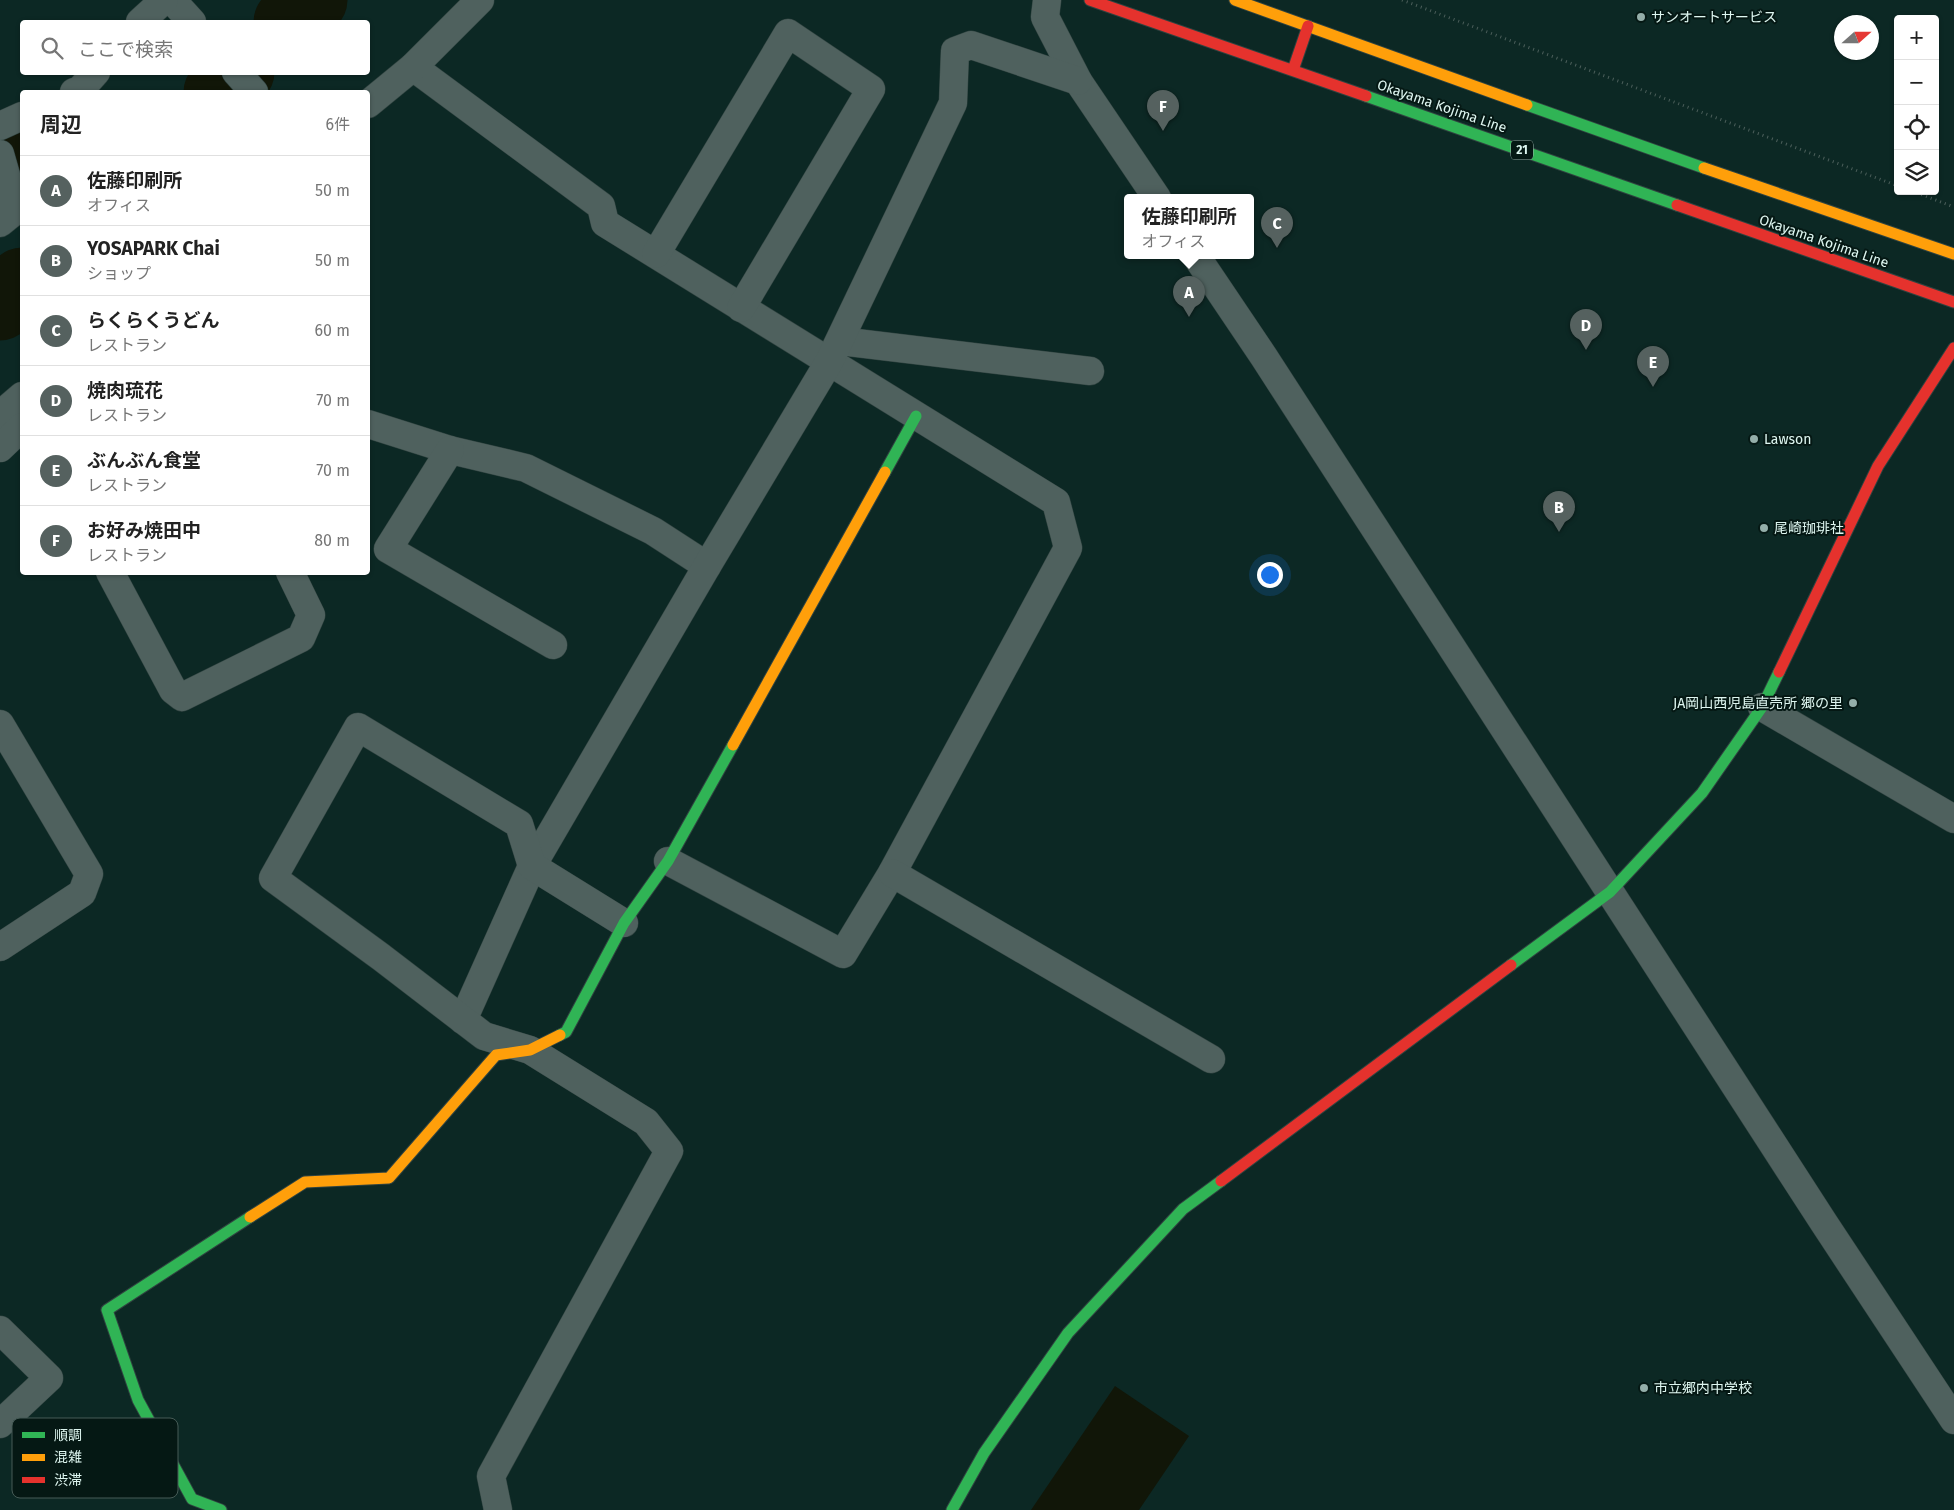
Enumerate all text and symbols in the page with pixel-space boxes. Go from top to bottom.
place label: サンオートサービス [1651,9,1777,26]
marker: サンオートサービス [1635,11,1647,23]
north arrow [1834,15,1879,60]
map controls [1894,15,1939,195]
button: + [1894,15,1939,60]
search box [20,20,370,75]
icon: search [38,34,66,62]
text: ここで検索 [78,38,173,61]
button: − [1894,60,1939,105]
street label: Okayama Kojima Line [1375,76,1509,137]
pin: F [1147,90,1179,131]
button: locate [1894,105,1939,150]
text: 周辺 [40,112,82,138]
text: 6件 [325,115,350,134]
road number: 21 [1511,140,1533,160]
button: layers [1894,150,1939,195]
text: 佐藤印刷所 [87,169,182,192]
text: A [51,181,61,200]
text: 50 m [315,181,350,200]
popup [1124,194,1254,259]
text: オフィス [87,196,151,215]
text: 佐藤印刷所 [1141,205,1237,228]
pin: C [1261,207,1293,248]
street label: Okayama Kojima Line [1757,211,1891,272]
text: オフィス [1141,232,1205,251]
text: YOSAPARK Chai [87,237,220,260]
text: B [51,251,61,270]
text: 50 m [315,251,350,270]
text: ショップ [87,264,151,283]
pin: A [1173,276,1205,317]
text: らくらくうどん [87,309,220,332]
pin: D [1570,309,1602,350]
text: C [51,321,61,340]
text: 60 m [315,321,350,340]
text: レストラン [87,336,167,355]
pin: E [1637,346,1669,387]
text: 焼肉琉花 [87,379,163,402]
text: D [51,391,61,410]
text: 70 m [316,391,350,410]
text: レストラン [87,406,167,425]
place label: Lawson [1764,431,1811,448]
marker: Lawson [1748,433,1760,445]
text: ぶんぶん食堂 [87,449,201,472]
text: E [52,461,60,480]
text: 70 m [316,461,350,480]
text: レストラン [87,476,167,495]
pin: B [1543,491,1575,532]
text: お好み焼田中 [87,519,201,542]
place label: 尾崎珈琲社 [1774,520,1844,537]
marker: 尾崎珈琲社 [1758,522,1770,534]
text: F [52,531,60,550]
text: 80 m [314,531,350,550]
text: レストラン [87,546,167,565]
your location [1257,562,1283,588]
place label: JA岡山西児島直売所 郷の里 [1673,695,1843,712]
marker: JA岡山西児島直売所 郷の里 [1847,697,1859,709]
place label: 市立郷内中学校 [1654,1380,1752,1397]
marker: 市立郷内中学校 [1638,1382,1650,1394]
legend [12,1418,178,1498]
text: 順調 [54,1427,82,1444]
text: 混雑 [54,1449,82,1466]
text: 渋滞 [54,1472,82,1489]

